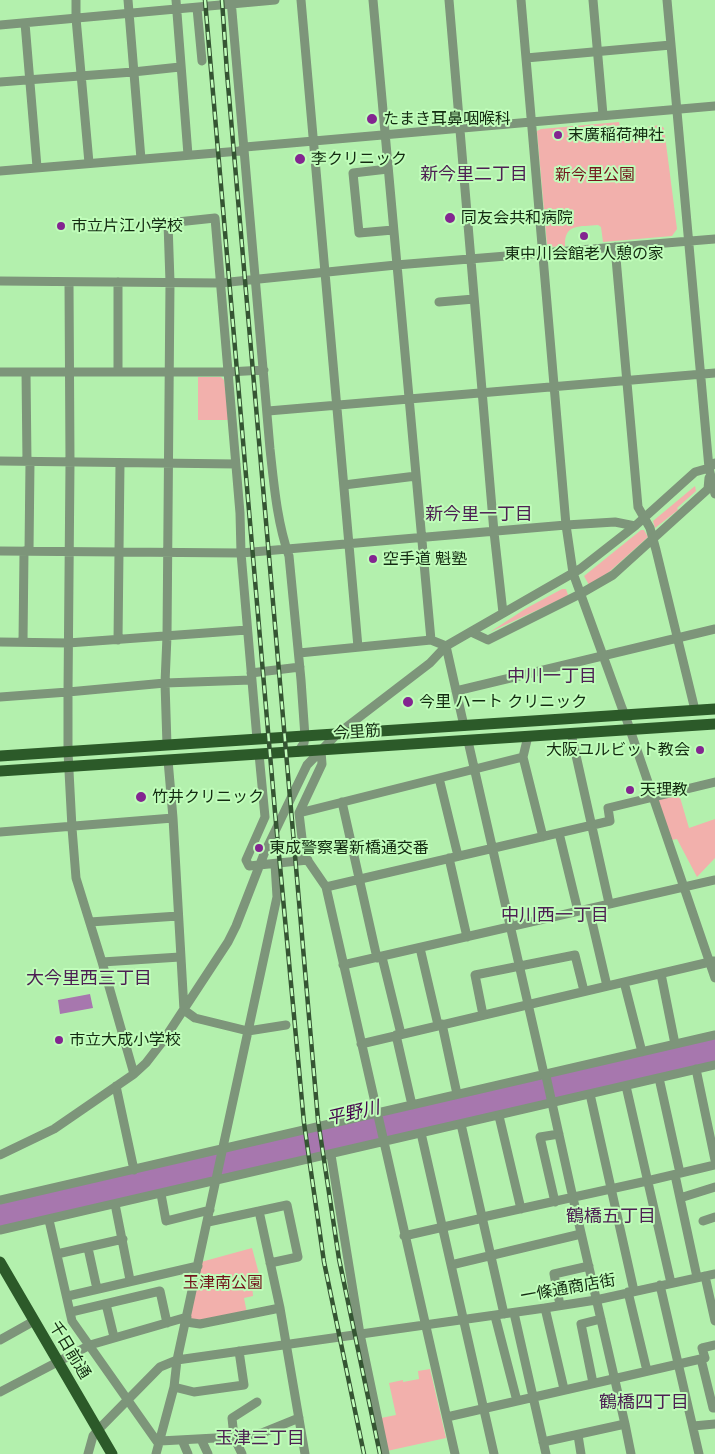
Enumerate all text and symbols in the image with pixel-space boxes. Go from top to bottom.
place label: たまき耳鼻咽喉科 [383,109,511,129]
marker: たまき耳鼻咽喉科 [365,112,379,126]
place label: 末廣稲荷神社 [568,125,664,145]
marker: 末廣稲荷神社 [552,129,564,141]
place label: 李クリニック [311,149,407,169]
marker: 李クリニック [293,152,307,166]
district label: 新今里二丁目 [420,163,528,185]
park label: 新今里公園 [555,165,635,185]
place label: 同友会共和病院 [461,208,573,228]
marker: 同友会共和病院 [443,211,457,225]
place label: 市立片江小学校 [71,216,183,236]
marker: 市立片江小学校 [55,220,67,232]
marker: 東中川会館老人憩の家 [578,230,590,242]
place label: 東中川会館老人憩の家 [504,244,664,264]
district label: 新今里一丁目 [425,503,533,525]
place label: 空手道 魁塾 [383,549,467,569]
marker: 空手道 魁塾 [367,553,379,565]
district label: 中川一丁目 [507,665,597,687]
place label: 今里 ハート クリニック [419,692,587,712]
marker: 今里 ハート クリニック [401,695,415,709]
street label: 今里筋 [332,721,382,743]
place label: 大阪ユルビット教会 [546,740,690,760]
marker: 大阪ユルビット教会 [694,744,706,756]
place label: 天理教 [640,780,688,800]
marker: 天理教 [624,784,636,796]
place label: 竹井クリニック [152,787,264,807]
marker: 竹井クリニック [134,790,148,804]
place label: 東成警察署新橋通交番 [269,838,429,858]
marker: 東成警察署新橋通交番 [253,842,265,854]
district label: 中川西一丁目 [501,904,609,926]
district label: 大今里西三丁目 [26,967,152,989]
place label: 市立大成小学校 [69,1030,181,1050]
marker: 市立大成小学校 [53,1034,65,1046]
water label: 平野川 [324,1096,382,1130]
district label: 鶴橋五丁目 [566,1205,656,1227]
street label: 一條通商店街 [519,1270,617,1306]
park label: 玉津南公園 [183,1273,263,1293]
street label: 千日前通 [45,1318,95,1382]
district label: 鶴橋四丁目 [599,1391,689,1413]
district label: 玉津三丁目 [215,1427,305,1449]

